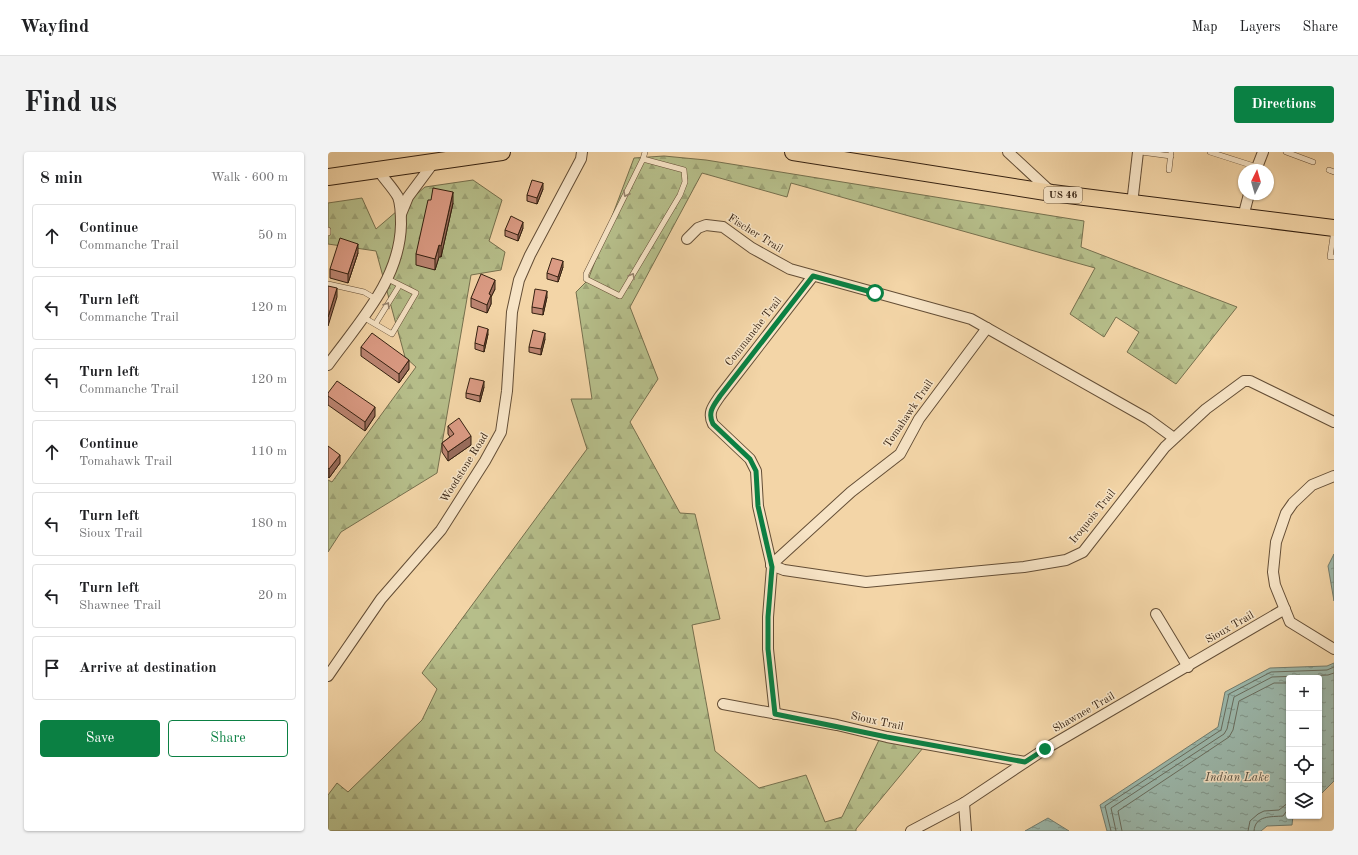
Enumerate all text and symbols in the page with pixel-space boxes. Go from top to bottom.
text: Wayfind [20,18,89,37]
text: Map [1192,20,1218,34]
text: Layers [1240,20,1281,34]
text: Share [1303,20,1338,34]
button: Directions [1234,86,1334,123]
text: Find us [24,90,117,118]
north arrow [1238,164,1274,200]
text: 8 min [40,170,83,187]
text: Walk · 600 m [211,171,288,184]
road number: US 46 [1044,187,1082,203]
one-way arrow [623,190,631,197]
street label: Fischer Trail [726,213,784,255]
text: Continue [79,221,138,236]
icon: ahead [41,225,63,247]
text: 50 m [258,229,287,242]
text: Commanche Trail [79,239,179,252]
one-way arrow [628,273,635,280]
route start [866,284,884,302]
text: Turn left [79,293,139,308]
street label: Commanche Trail [724,295,784,369]
icon: left [41,297,63,319]
text: 120 m [250,301,287,314]
one-way arrow [382,302,390,309]
text: Commanche Trail [79,311,179,324]
text: Turn left [79,365,139,380]
icon: left [41,369,63,391]
text: 120 m [250,373,287,386]
street label: Tomahawk Trail [882,378,936,450]
text: Commanche Trail [79,383,179,396]
street label: Woodstone Road [439,431,491,505]
text: Continue [79,437,138,452]
icon: ahead [41,441,63,463]
text: 110 m [250,445,287,458]
text: Tomahawk Trail [79,455,172,468]
street label: Iroquois Trail [1068,488,1118,546]
text: Turn left [79,509,139,524]
icon: left [41,513,63,535]
text: 180 m [250,517,287,530]
text: Sioux Trail [79,527,142,540]
text: Turn left [79,581,139,596]
icon: left [41,585,63,607]
text: 20 m [258,589,287,602]
text: Shawnee Trail [79,599,161,612]
street label: Sioux Trail [1204,610,1256,646]
icon: arrive [41,657,63,679]
text: Arrive at destination [79,661,217,676]
map controls [1286,675,1322,819]
button: + [1286,675,1322,711]
street label: Shawnee Trail [1051,691,1117,735]
street label: Sioux Trail [850,711,904,733]
button: − [1286,711,1322,747]
button: Save [40,720,160,757]
button: Share [168,720,288,757]
route end [1036,740,1054,758]
button: locate [1286,747,1322,783]
water label: Indian Lake [1204,772,1269,784]
button: layers [1286,783,1322,819]

